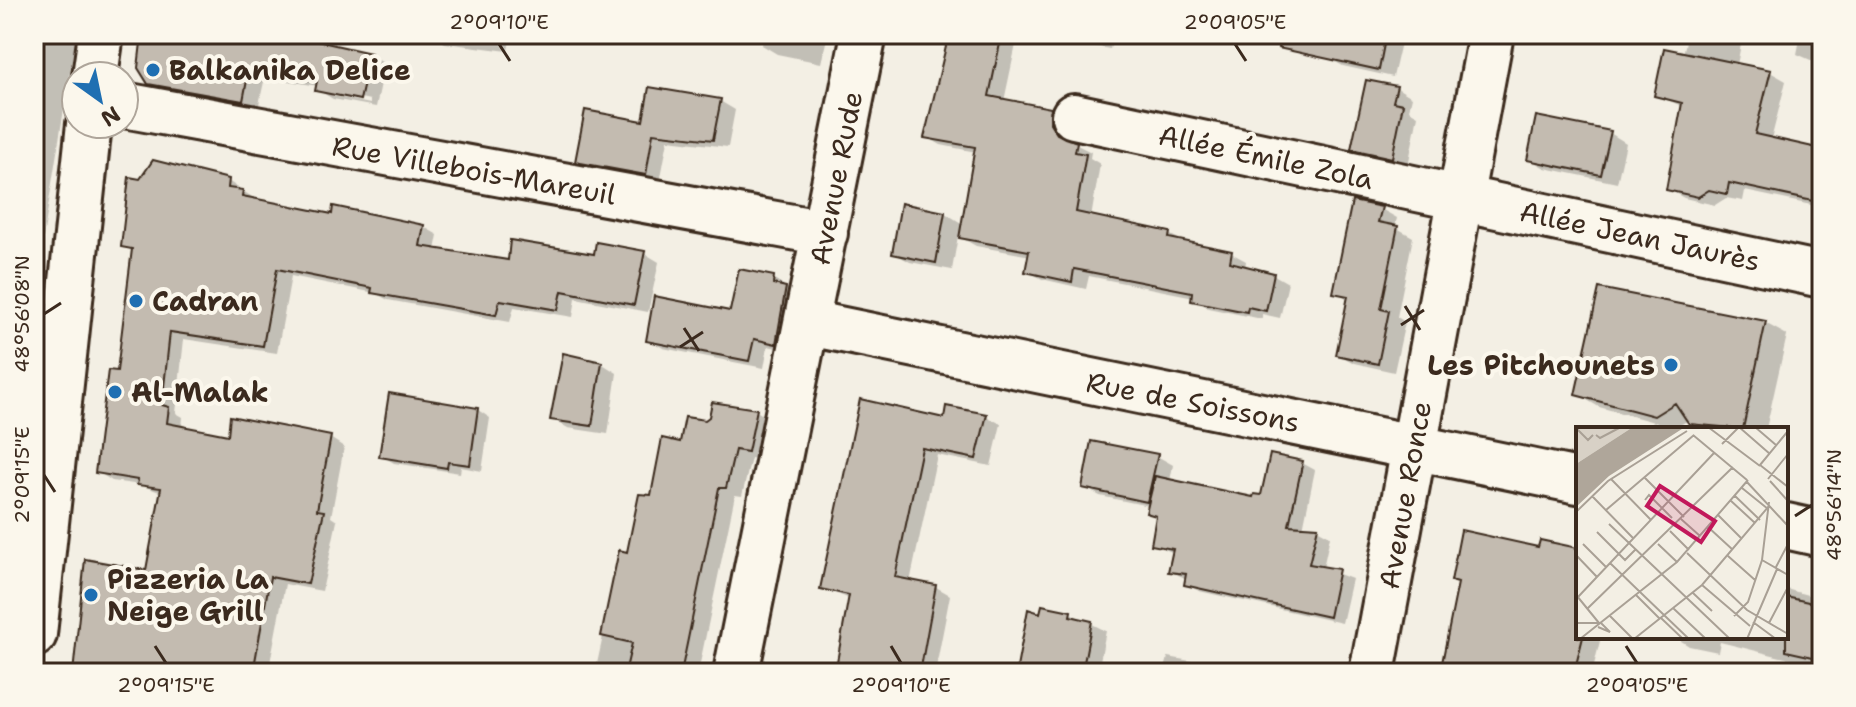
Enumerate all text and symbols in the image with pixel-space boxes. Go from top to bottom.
text: 2°09'10"E [449,9,549,35]
text: 2°09'05"E [1184,9,1286,35]
place label: Balkanika Delice [169,51,411,89]
north arrow [60,60,140,140]
marker: Balkanika Delice [144,61,162,79]
street label: Avenue Rude [801,88,871,268]
text: N [95,99,126,133]
street label: Allée Émile Zola [1155,116,1377,198]
street label: Rue Villebois-Mareuil [329,126,619,214]
street label: Allée Jean Jaurès [1516,192,1764,280]
text: 48°56'08"N [9,255,35,373]
place label: Cadran [152,282,258,320]
marker: Cadran [127,292,145,310]
place label: Les Pitchounets [1427,346,1655,384]
marker: Les Pitchounets [1662,356,1680,374]
street label: Rue de Soissons [1083,363,1303,441]
place label: Al-Malak [131,373,269,411]
marker: Al-Malak [106,383,124,401]
street label: Avenue Ronce [1370,398,1440,592]
text: 2°09'15"E [9,426,35,524]
inset map [1576,427,1788,639]
text: 48°56'14"N [1821,449,1847,561]
place label: Pizzeria La Neige Grill [107,560,269,630]
marker: Pizzeria La Neige Grill [82,586,100,604]
text: 2°09'15"E [117,672,215,698]
text: 2°09'10"E [851,672,951,698]
text: 2°09'05"E [1586,672,1688,698]

